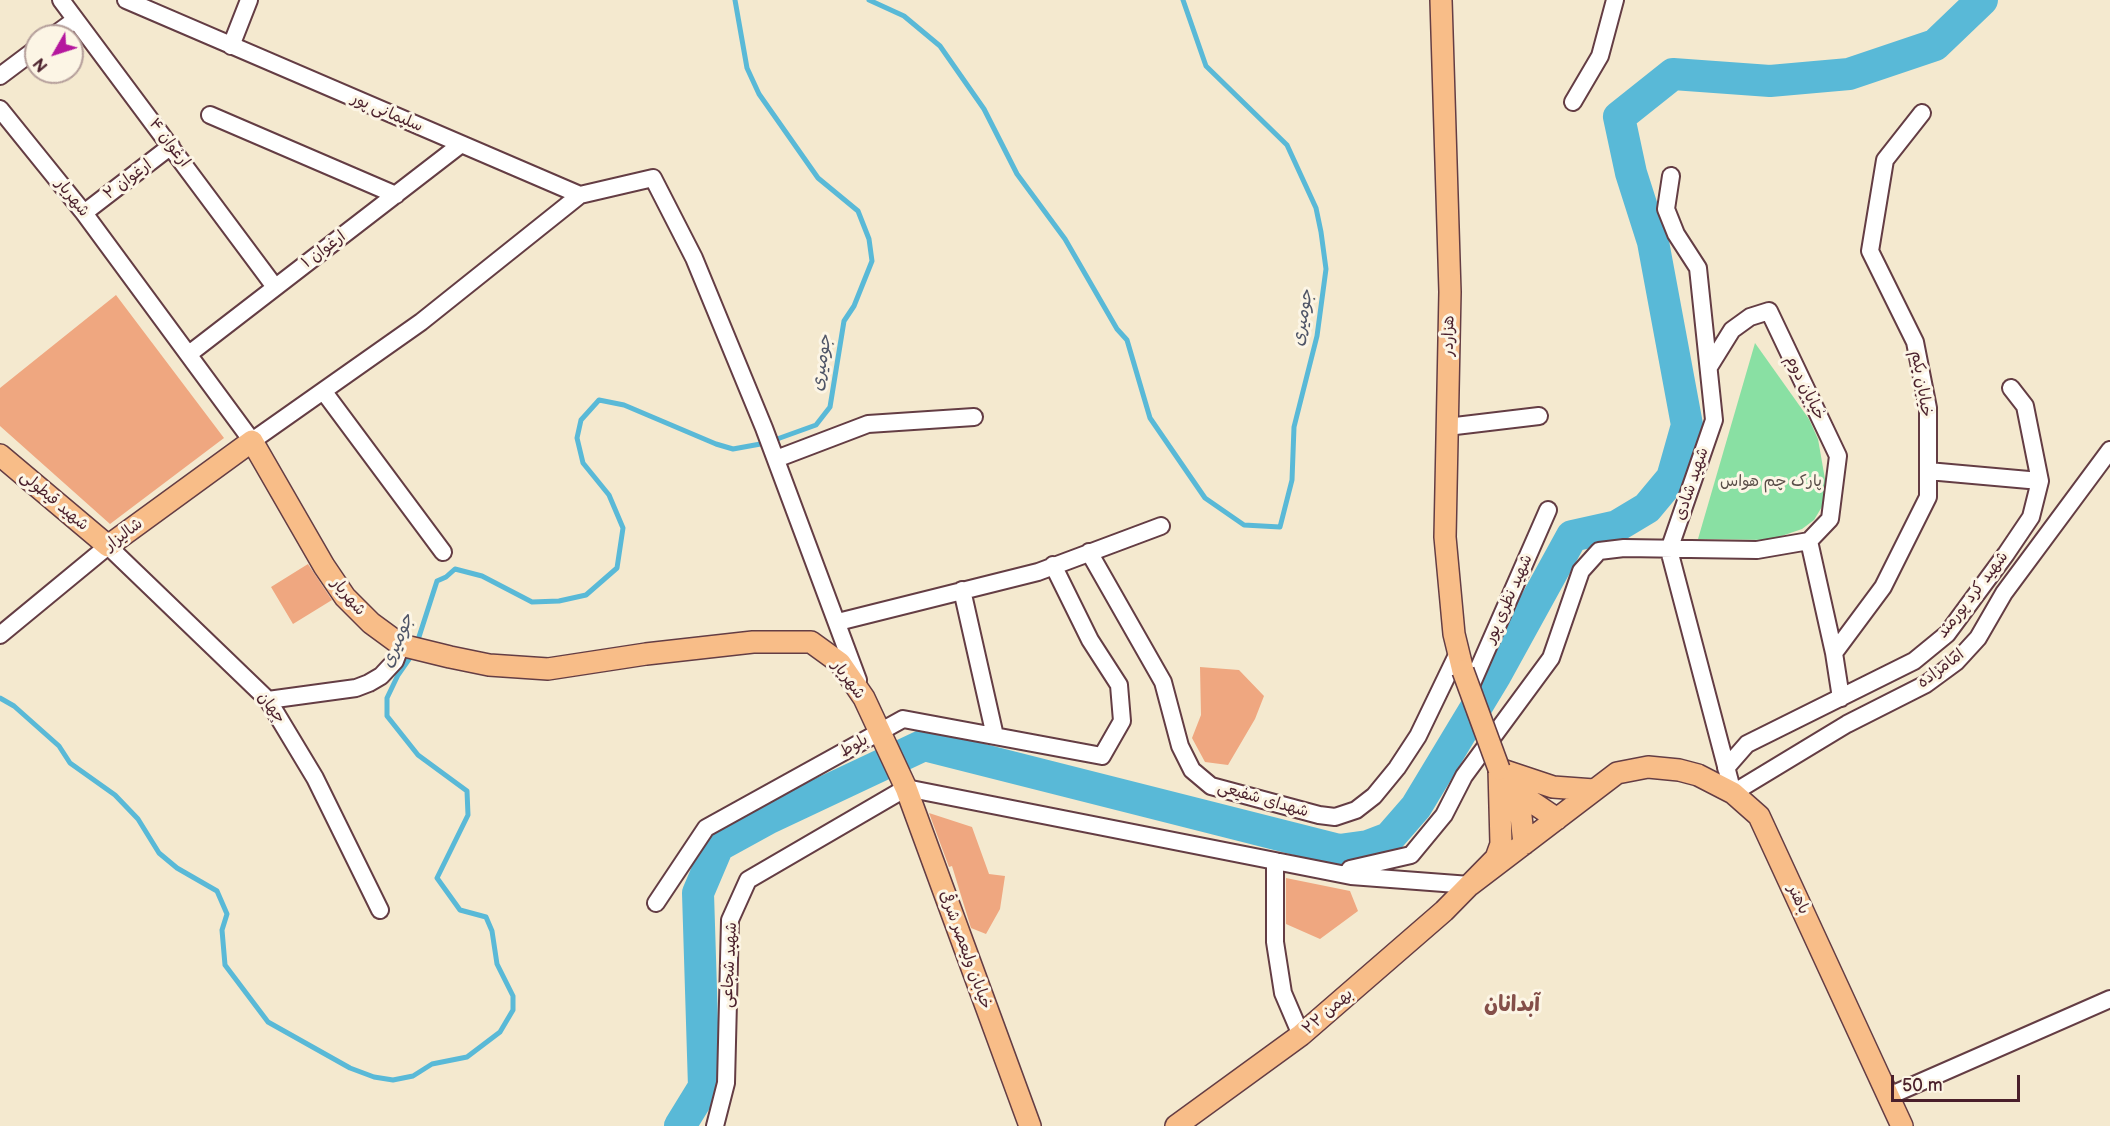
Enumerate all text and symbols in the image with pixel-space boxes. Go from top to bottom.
north arrow [24,24,84,84]
text: N [30,54,52,75]
street label: سلیمانی پور [348,89,426,137]
street label: ارغوان ۴ [144,115,194,171]
street label: ارغوان ۲ [100,156,156,204]
street label: شهریار [51,175,93,221]
street label: ارغوان ۱ [298,227,350,273]
water label: جومیری [1287,288,1319,348]
street label: هزاردر [1439,315,1459,357]
water label: جومیری [807,333,837,393]
street label: خیابان یکم [1906,350,1936,418]
street label: خیابان دوم [1781,352,1829,424]
street label: شهید شادی [1671,445,1713,523]
street label: شهید قیطولی [16,467,92,535]
park label: پارک چم هواس [1720,472,1822,492]
street label: شالیزار [101,514,147,556]
street label: شهید کرد پورمند [1933,548,2013,642]
street label: شهید نظری پور [1481,552,1537,646]
street label: شهریار [327,574,369,620]
water label: جومیری [377,610,419,672]
street label: امامزاده [1914,645,1968,693]
street label: شهریار [827,657,869,703]
street label: جهان [253,688,289,728]
street label: بلوط [836,730,872,762]
street label: شهدای شفیعی [1215,778,1311,822]
street label: باهنر [1783,882,1813,918]
street label: خیابان ولیعصر شرقی [935,888,995,1012]
street label: شهید شجاعی [718,922,742,1008]
street label: ۲۲ بهمن [1299,985,1357,1039]
district label: آبدانان [1484,992,1540,1018]
scale bar [1894,1063,2023,1101]
text: 50 m [1902,1075,1943,1096]

